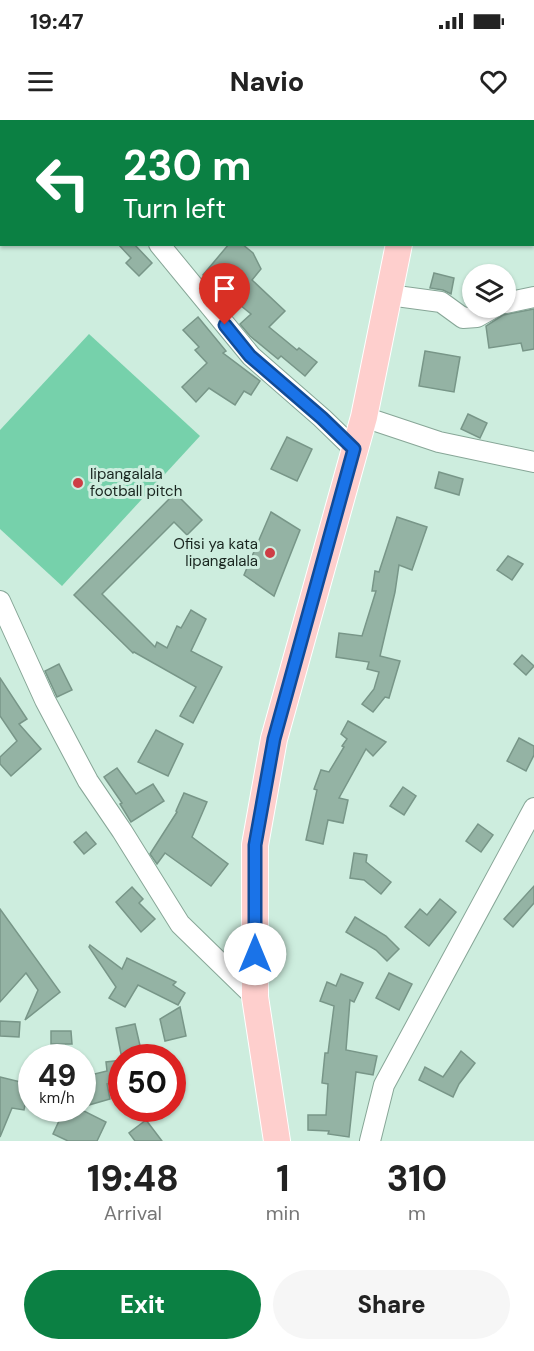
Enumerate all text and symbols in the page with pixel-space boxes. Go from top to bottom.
text: 19:47 [30,7,84,36]
text: Navio [230,64,304,99]
icon: menu [24,65,57,98]
icon: heart [477,65,510,98]
text: 230 m [123,138,252,193]
icon: left [24,144,102,222]
text: Turn left [123,191,226,226]
pin [199,263,250,325]
map controls [462,264,516,318]
button: layers [462,264,516,318]
icon: arrive [208,272,241,305]
place label: lipangalala football pitch [90,464,182,501]
marker: lipangalala football pitch [71,476,85,490]
place label: Ofisi ya kata lipangalala [173,534,258,571]
marker: Ofisi ya kata lipangalala [263,546,277,560]
position arrow [223,922,287,986]
speed limit sign: 50 [108,1044,186,1122]
text: 49 [38,1056,76,1095]
text: km/h [39,1088,75,1108]
text: 19:48 [87,1155,179,1202]
text: 1 [276,1155,290,1202]
text: 310 [387,1155,447,1202]
text: Arrival [104,1200,162,1226]
text: min [266,1200,300,1226]
text: m [408,1200,426,1226]
button: Exit [24,1270,261,1339]
button: Share [273,1270,510,1339]

